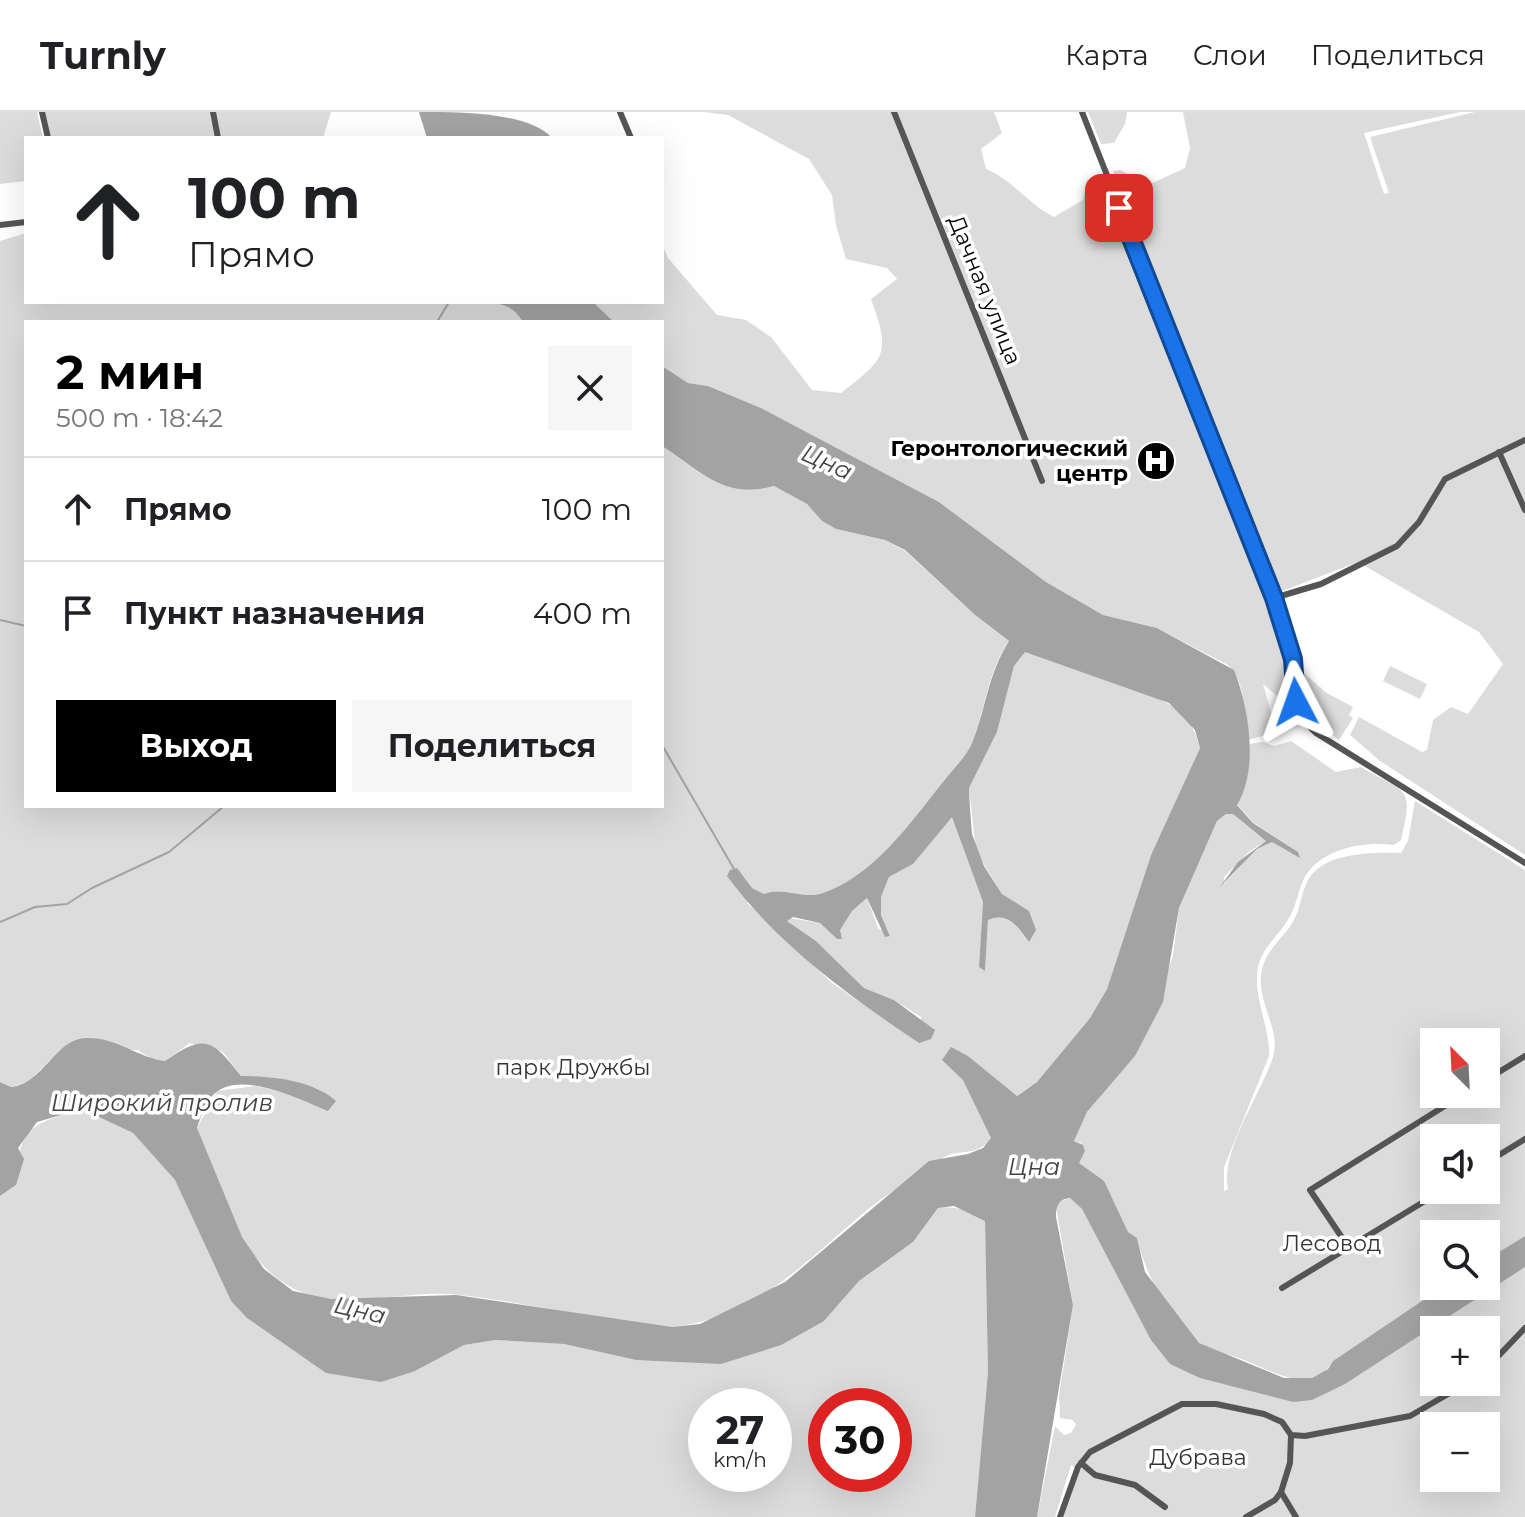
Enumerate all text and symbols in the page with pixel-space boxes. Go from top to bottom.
text: Turnly [40,32,166,79]
text: Карта [1065,38,1149,72]
text: Слои [1193,38,1267,72]
text: Поделиться [1311,38,1485,72]
text: 100 m [188,164,361,232]
icon: ahead [56,168,160,272]
pin [1085,174,1153,242]
icon: arrive [1097,186,1141,230]
street label: Дачная улица [943,211,1027,369]
text: Прямо [188,232,315,276]
text: 2 мин [56,343,204,401]
button: close [548,346,632,430]
text: 500 m · 18:42 [56,402,223,434]
place label: Геронтологический центр [890,435,1128,487]
water label: Цна [797,438,857,486]
hospital icon: Геронтологический центр [1135,440,1177,482]
icon: ahead [56,487,100,531]
text: Прямо [124,491,232,528]
text: 100 m [542,491,632,528]
icon: arrive [56,591,100,635]
text: Пункт назначения [124,595,425,632]
text: 400 m [533,595,632,632]
position arrow [1254,660,1338,744]
button: Выход [56,700,336,792]
button: Поделиться [352,700,632,792]
north arrow [1420,1028,1500,1108]
map controls [1420,1028,1500,1492]
park label: парк Дружбы [495,1054,651,1081]
water label: Широкий пролив [51,1088,273,1117]
button: sound [1420,1124,1500,1204]
water label: Цна [1008,1152,1060,1181]
button: search [1420,1220,1500,1300]
park label: Лесовод [1283,1230,1381,1257]
water label: Цна [331,1290,389,1330]
button: + [1420,1316,1500,1396]
speed limit sign: 30 [808,1388,912,1492]
text: 27 [716,1405,764,1454]
button: − [1420,1412,1500,1492]
park label: Дубрава [1149,1444,1247,1471]
text: km/h [713,1448,767,1472]

